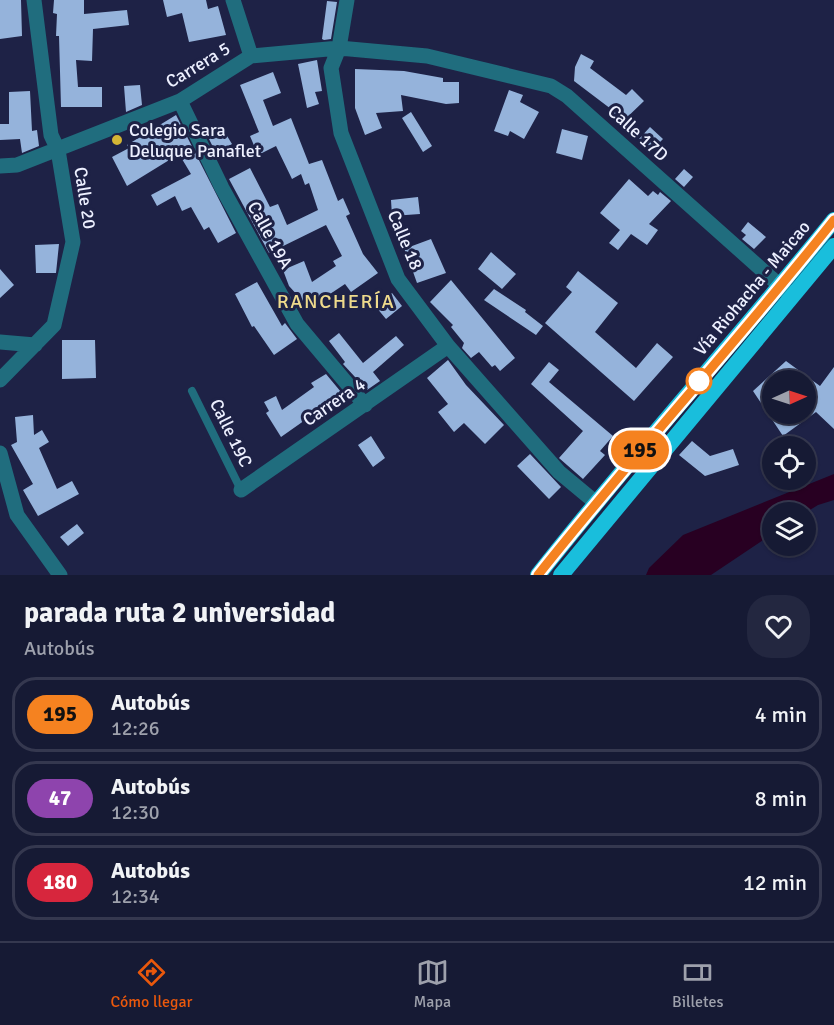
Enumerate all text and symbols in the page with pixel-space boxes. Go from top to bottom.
street label: Carrera 5 [162,37,234,93]
street label: Calle 17D [603,100,673,166]
place label: Colegio Sara Deluque Panaflet [129,119,261,162]
marker: Colegio Sara Deluque Panaflet [110,133,124,147]
street label: Calle 20 [69,165,101,231]
street label: Calle 19A [243,198,297,272]
street label: Calle 18 [383,207,427,273]
street label: Vía Riohacha - Maicao [689,216,815,360]
district label: RANCHERÍA [277,289,395,314]
unlabelled marker [686,368,712,394]
north arrow [762,370,816,424]
map controls [762,370,816,556]
street label: Carrera 4 [298,373,370,431]
street label: Calle 19C [205,395,257,471]
line badge: 195 [606,430,674,470]
button: locate [762,436,816,490]
text: 195 [623,437,657,463]
button: layers [762,502,816,556]
button: heart [747,595,810,658]
text: parada ruta 2 universidad [24,596,335,630]
text: Autobús [24,636,94,661]
text: Autobús [111,689,190,716]
text: 195 [43,701,77,727]
text: 4 min [755,701,807,728]
text: 12:26 [111,716,160,741]
text: Autobús [111,773,190,800]
text: 47 [49,785,71,811]
text: 8 min [755,785,807,812]
text: 12:30 [111,800,160,825]
text: Autobús [111,857,190,884]
text: 180 [43,869,77,895]
text: 12 min [743,869,807,896]
text: 12:34 [111,884,160,909]
tab: Cómo llegar [110,956,192,1012]
tab: Mapa [413,956,451,1012]
tab: Billetes [672,956,724,1012]

